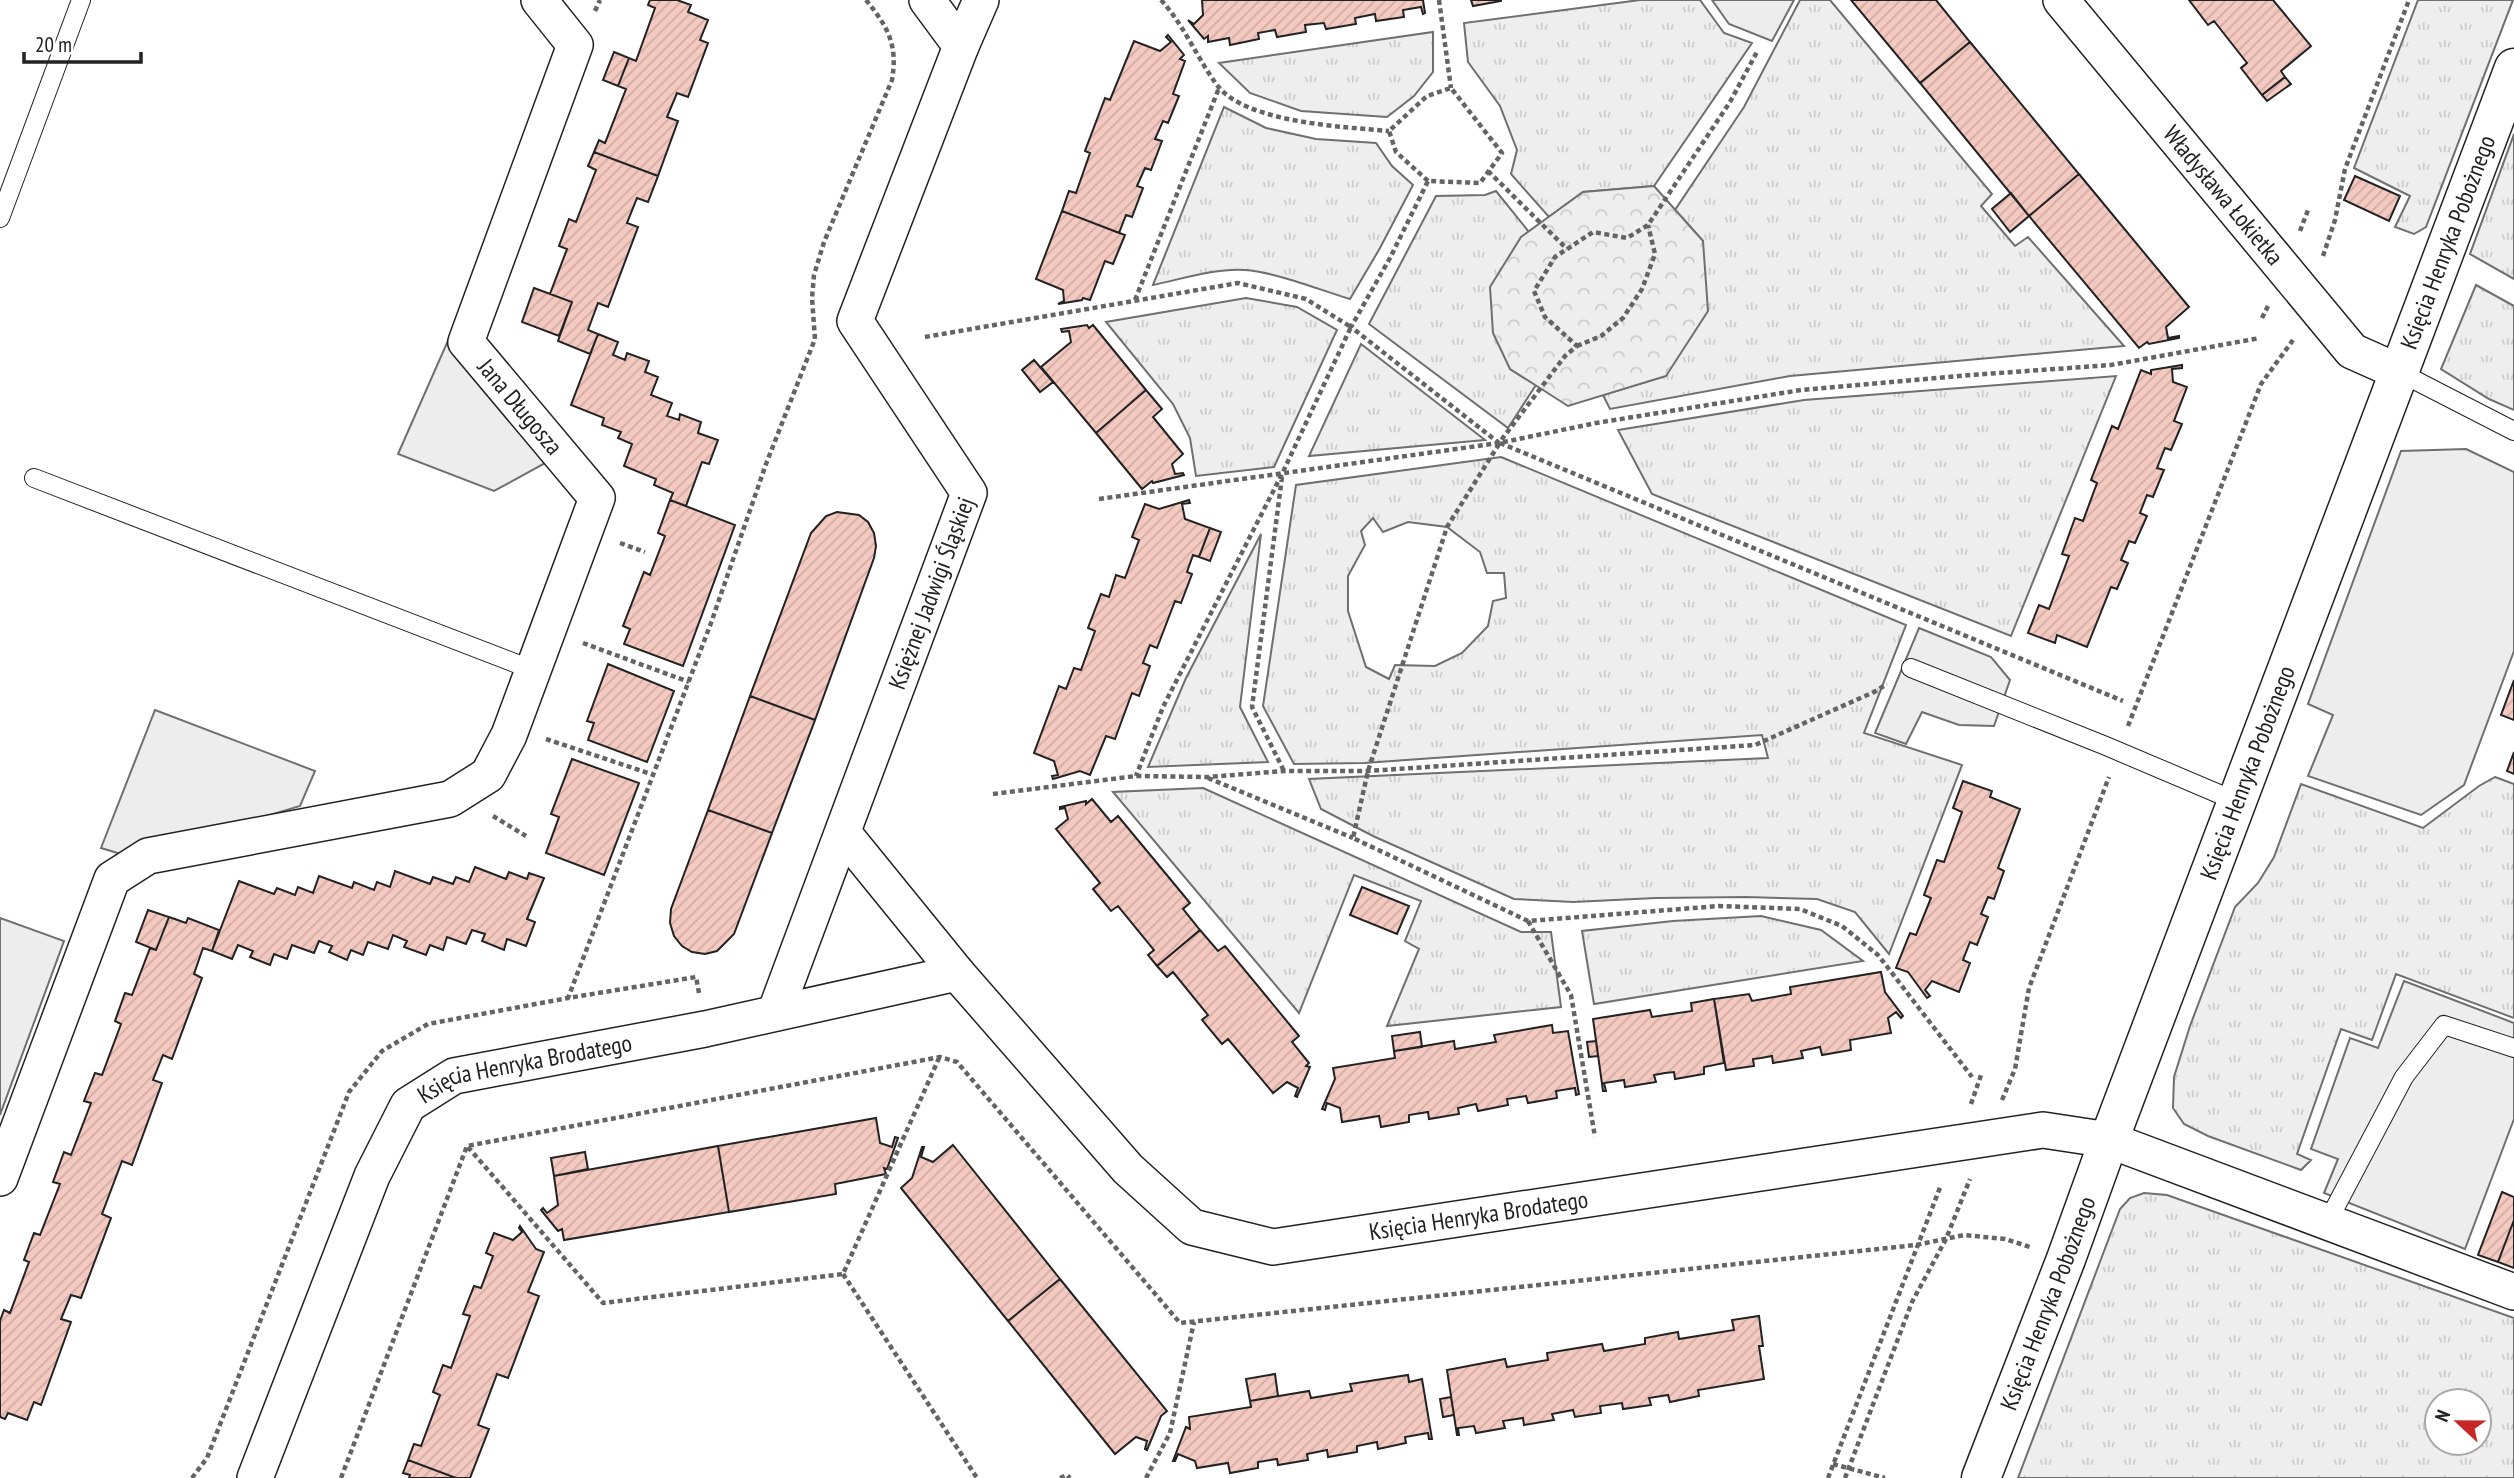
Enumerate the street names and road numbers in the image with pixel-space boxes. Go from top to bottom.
street label: Władysława Łokietka [2157,119,2290,271]
street label: Księcia Henryka Pobożnego [2393,131,2502,354]
street label: Jana Długosza [470,351,570,461]
street label: Księżnej Jadwigi Śląskiej [881,493,981,694]
street label: Księcia Henryka Pobożnego [2193,661,2302,884]
street label: Księcia Henryka Brodatego [411,1027,634,1110]
street label: Księcia Henryka Brodatego [1367,1183,1590,1247]
street label: Księcia Henryka Pobożnego [1993,1192,2102,1415]

